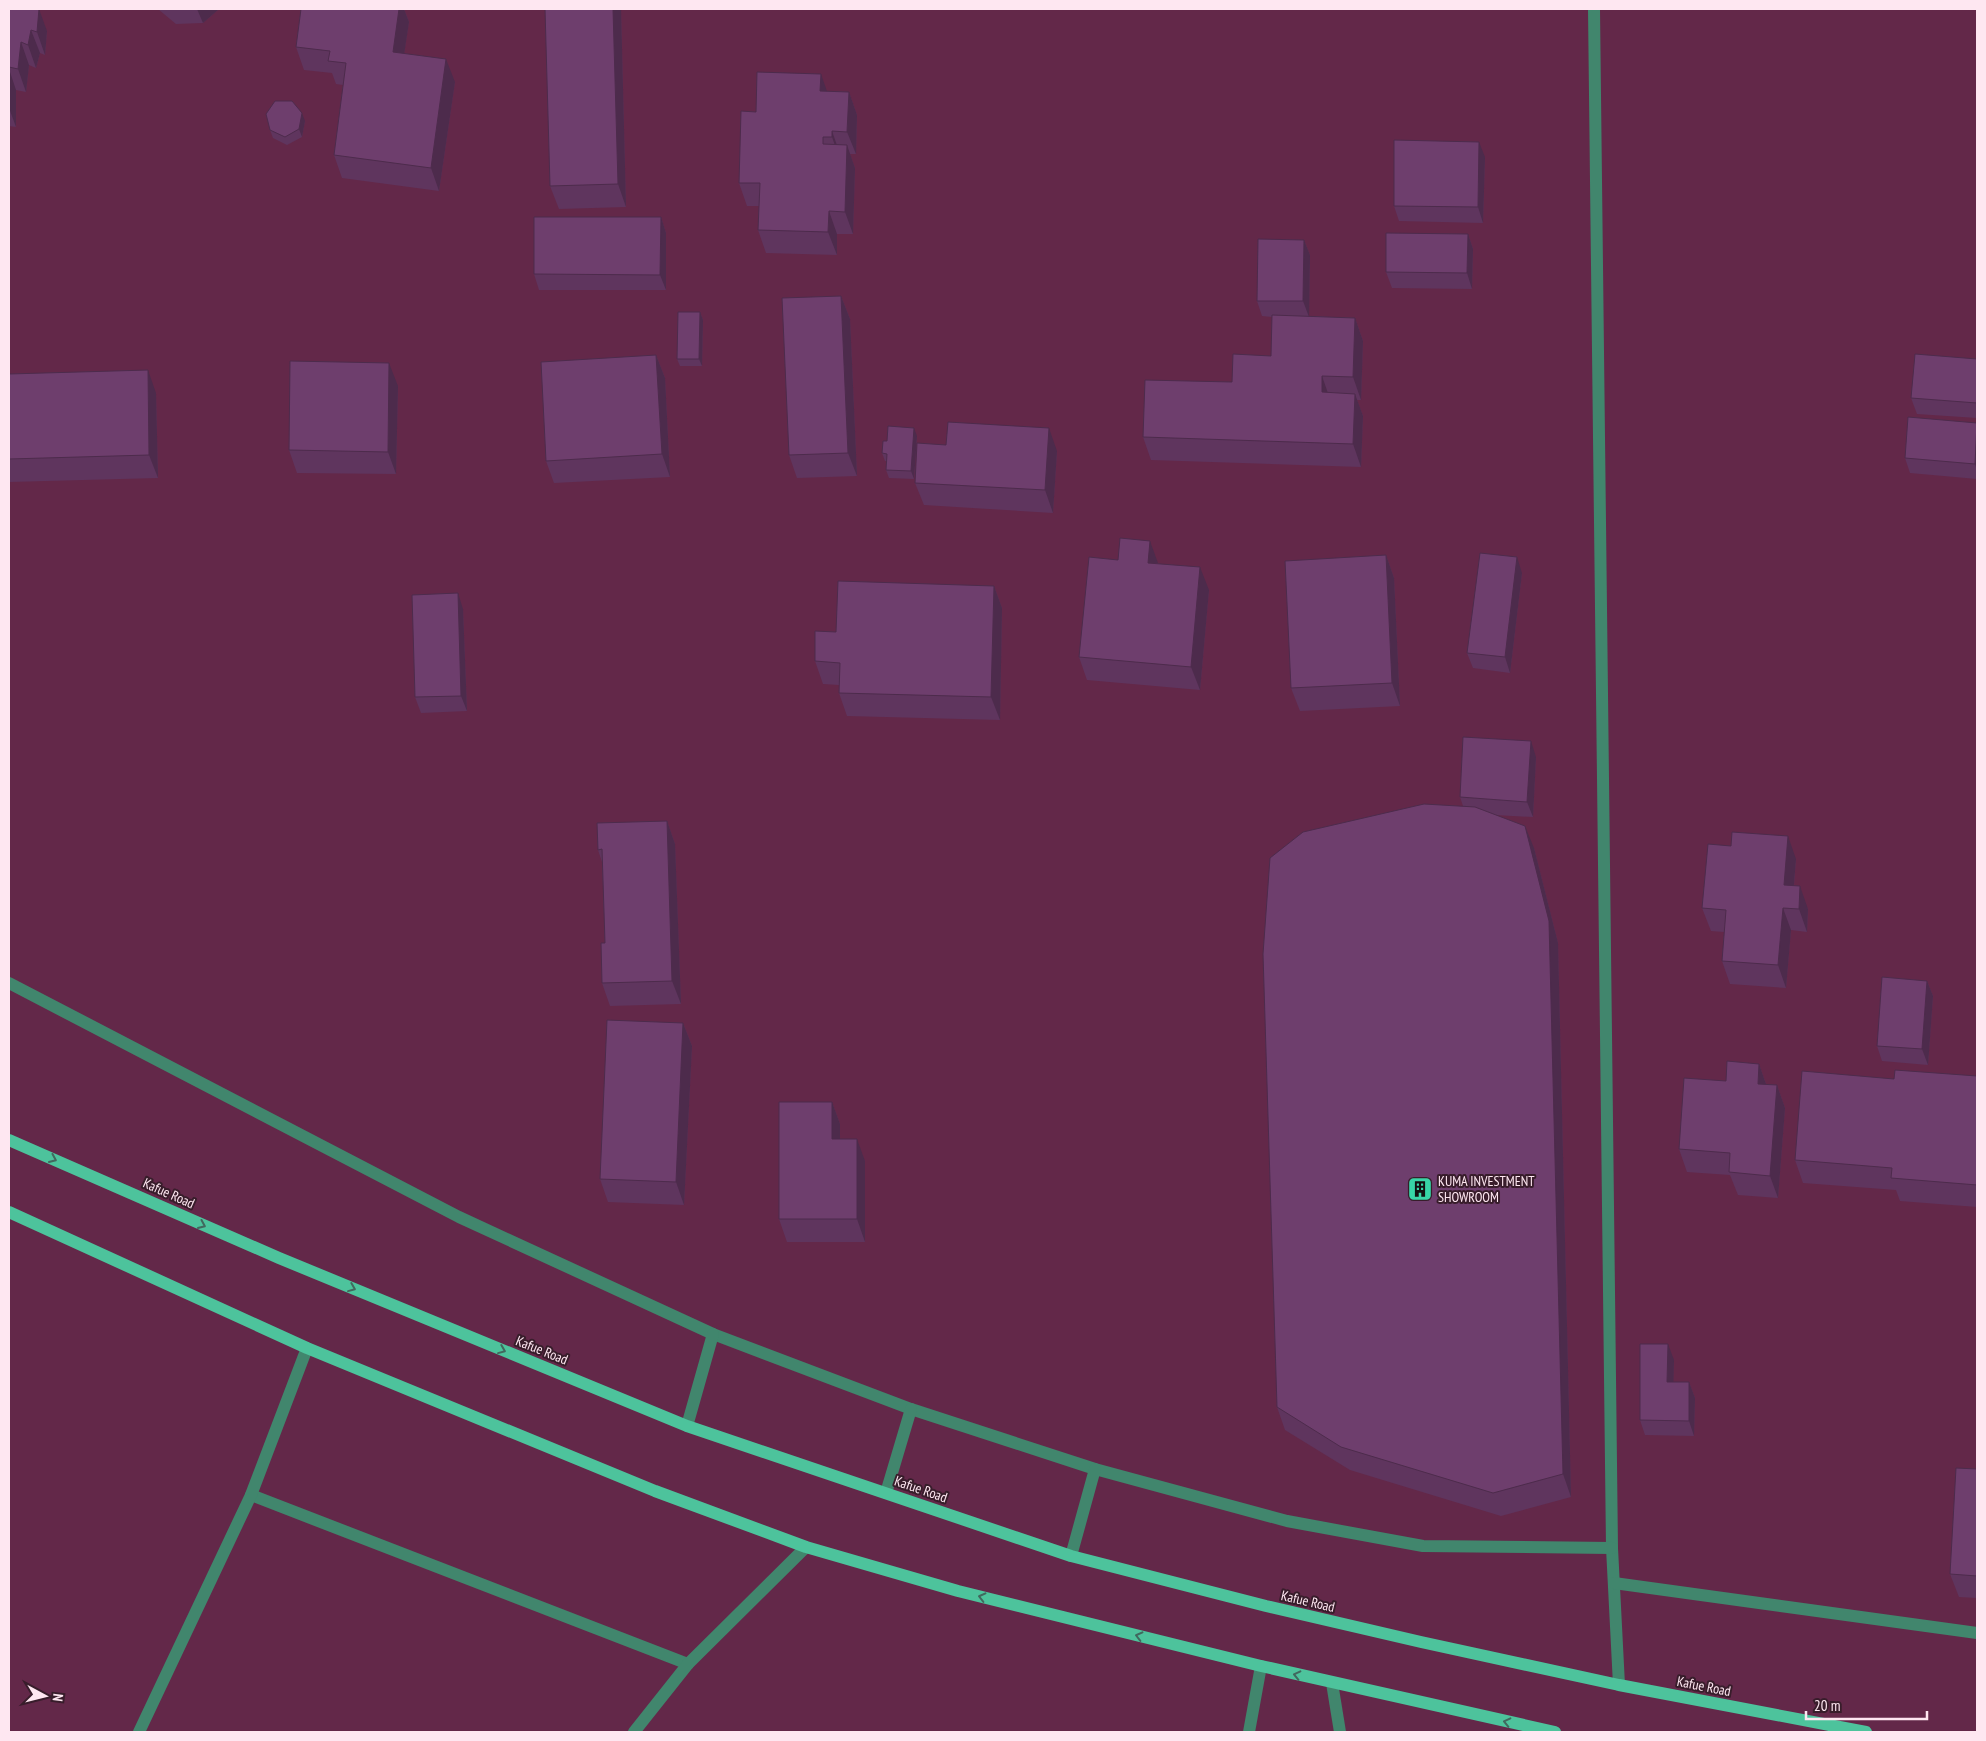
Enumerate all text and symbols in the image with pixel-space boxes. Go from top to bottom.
one-way arrow [48,1153,57,1164]
place label: KUMA INVESTMENT SHOWROOM [1438,1172,1535,1206]
street label: Kafue Road [140,1174,198,1212]
building icon: KUMA INVESTMENT SHOWROOM [1407,1176,1433,1202]
one-way arrow [197,1218,206,1229]
one-way arrow [347,1282,356,1293]
street label: Kafue Road [513,1331,571,1369]
one-way arrow [497,1344,506,1354]
street label: Kafue Road [892,1472,950,1506]
street label: Kafue Road [1279,1586,1337,1616]
one-way arrow [977,1592,986,1603]
one-way arrow [1135,1631,1144,1642]
one-way arrow [1293,1670,1302,1681]
north arrow [20,1671,70,1721]
street label: Kafue Road [1676,1672,1732,1700]
scale bar [1806,1688,1927,1720]
text: N [49,1693,67,1702]
text: 20 m [1814,1696,1840,1715]
one-way arrow [1503,1717,1511,1728]

